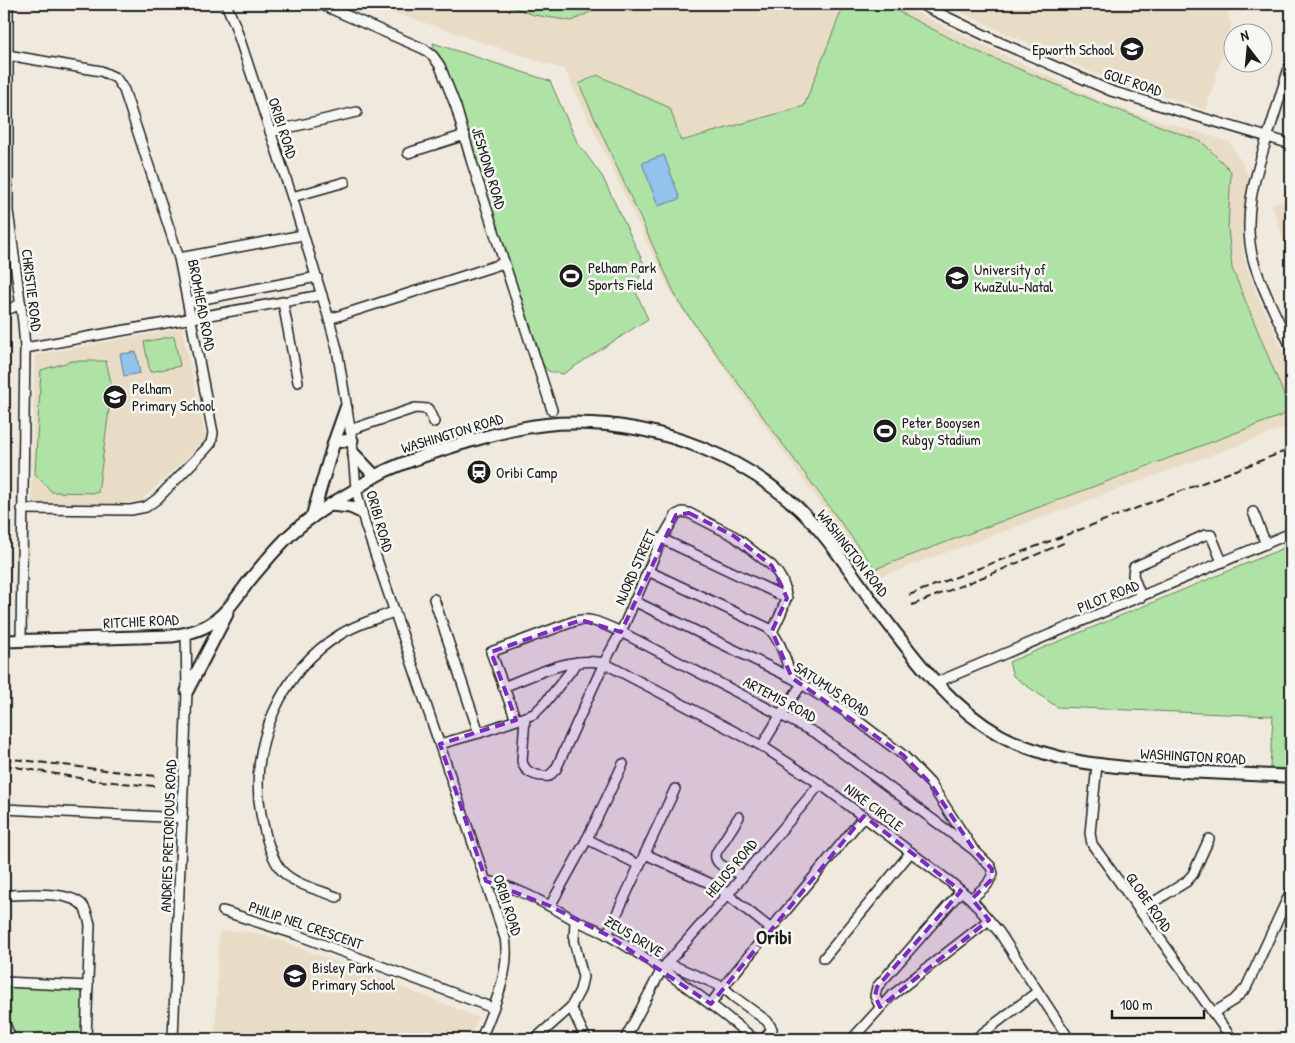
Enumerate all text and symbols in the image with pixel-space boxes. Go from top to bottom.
north arrow [1222,22,1272,72]
text: N [1238,25,1251,45]
school or university icon: Epworth School [1119,36,1145,62]
place label: Epworth School [1032,39,1114,60]
street label: GOLF ROAD [1101,63,1166,101]
street label: ORIBI ROAD [263,95,303,162]
street label: JESMOND ROAD [467,125,512,212]
street label: CHRISTIE ROAD [17,248,48,333]
street label: BROMHEAD ROAD [183,257,221,353]
place label: Pelham Park Sports Field [588,257,656,295]
place label: University of KwaZulu-Natal [974,259,1053,297]
sports icon: Pelham Park Sports Field [558,263,584,289]
school or university icon: University of KwaZulu-Natal [944,265,970,291]
place label: Pelham Primary School [132,378,215,416]
school or university icon: Pelham Primary School [102,384,128,410]
street label: WASHINGTON ROAD [398,407,506,458]
place label: Peter Booysen Rubgy Stadium [902,412,981,450]
sports icon: Peter Booysen Rubgy Stadium [872,418,898,444]
station icon: Oribi Camp [466,459,492,485]
place label: Oribi Camp [496,462,558,483]
street label: ORIBI ROAD [361,488,399,555]
street label: WASHINGTON ROAD [812,505,894,602]
street label: NJORD STREET [609,525,661,608]
street label: PILOT ROAD [1074,574,1143,618]
street label: RITCHIE ROAD [103,608,180,633]
street label: SATUMUS ROAD [790,657,875,722]
street label: ARTEMIS ROAD [740,671,821,727]
street label: WASHINGTON ROAD [1140,743,1247,769]
street label: ANDRIES PRETORIOUS ROAD [155,759,181,913]
street label: NIKE CIRCLE [840,778,908,836]
street label: HELIOS ROAD [700,833,762,902]
street label: GLOBE ROAD [1121,868,1178,937]
street label: ORIBI ROAD [488,872,528,939]
street label: PHILIP NEL CRESCENT [246,896,367,955]
street label: ZEUS DRIVE [601,910,668,962]
district label: Oribi [756,923,792,950]
place label: Bisley Park Primary School [312,957,395,995]
school or university icon: Bisley Park Primary School [282,963,308,989]
scale bar [1112,988,1205,1020]
text: 100 m [1120,994,1153,1015]

